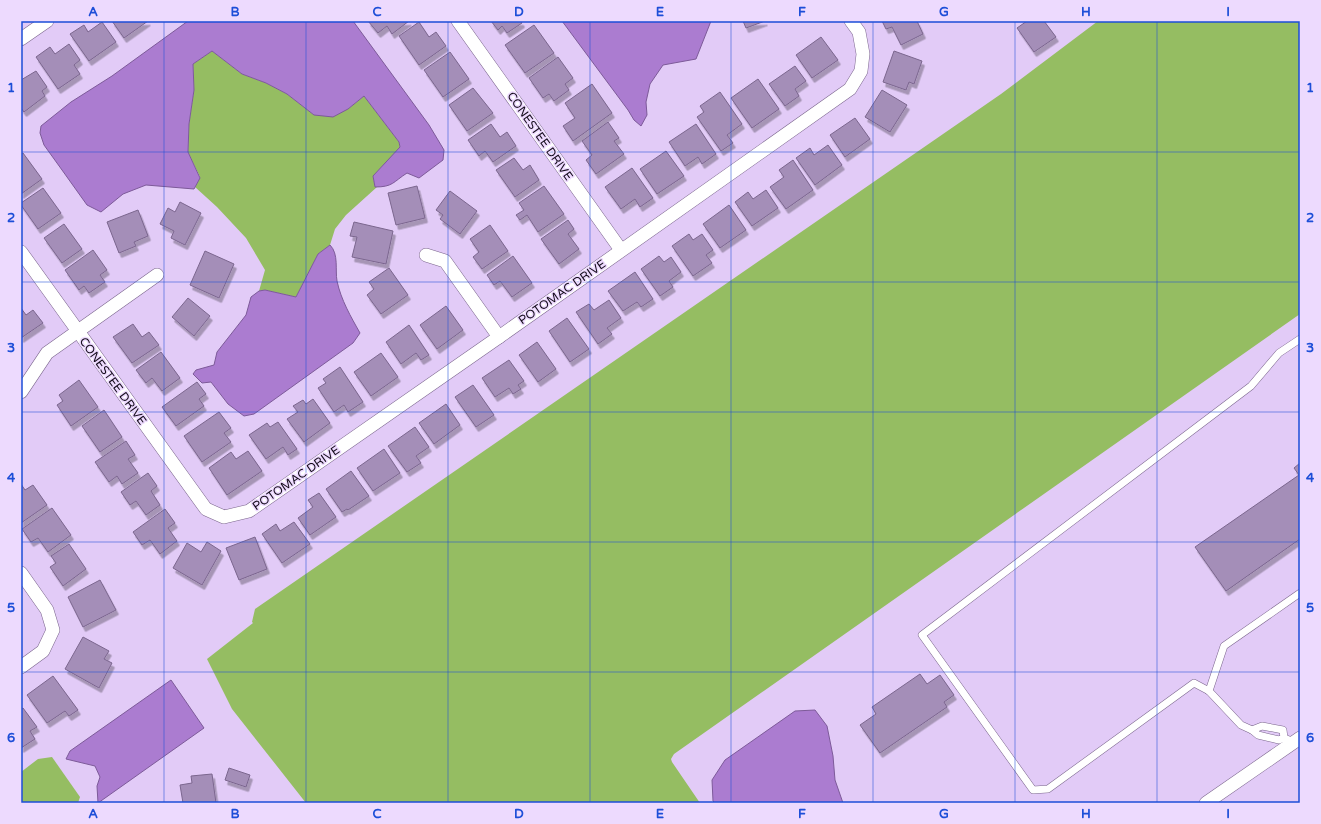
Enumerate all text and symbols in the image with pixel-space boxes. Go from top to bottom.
text: A [88,4,98,20]
text: B [230,4,240,20]
text: C [372,4,382,20]
text: D [514,4,524,20]
text: E [656,4,664,20]
text: F [798,4,806,20]
text: G [939,4,949,20]
text: H [1081,4,1091,20]
text: I [1226,4,1230,20]
text: 1 [7,80,15,96]
text: 1 [1306,80,1314,96]
street label: CONESTEE DRIVE [504,89,576,183]
text: 2 [7,210,15,226]
text: 2 [1306,210,1314,226]
street label: POTOMAC DRIVE [516,257,608,327]
street label: CONESTEE DRIVE [77,334,150,428]
text: 3 [7,340,15,356]
text: 3 [1306,340,1314,356]
street label: POTOMAC DRIVE [250,443,342,513]
text: 4 [7,470,16,486]
text: 4 [1306,470,1315,486]
text: 5 [7,600,15,616]
text: 5 [1306,600,1314,616]
text: 6 [7,730,15,746]
text: 6 [1306,730,1314,746]
text: A [88,806,98,822]
text: B [230,806,240,822]
text: C [372,806,382,822]
text: D [514,806,524,822]
text: E [656,806,664,822]
text: F [798,806,806,822]
text: G [939,806,949,822]
text: H [1081,806,1091,822]
text: I [1226,806,1230,822]

